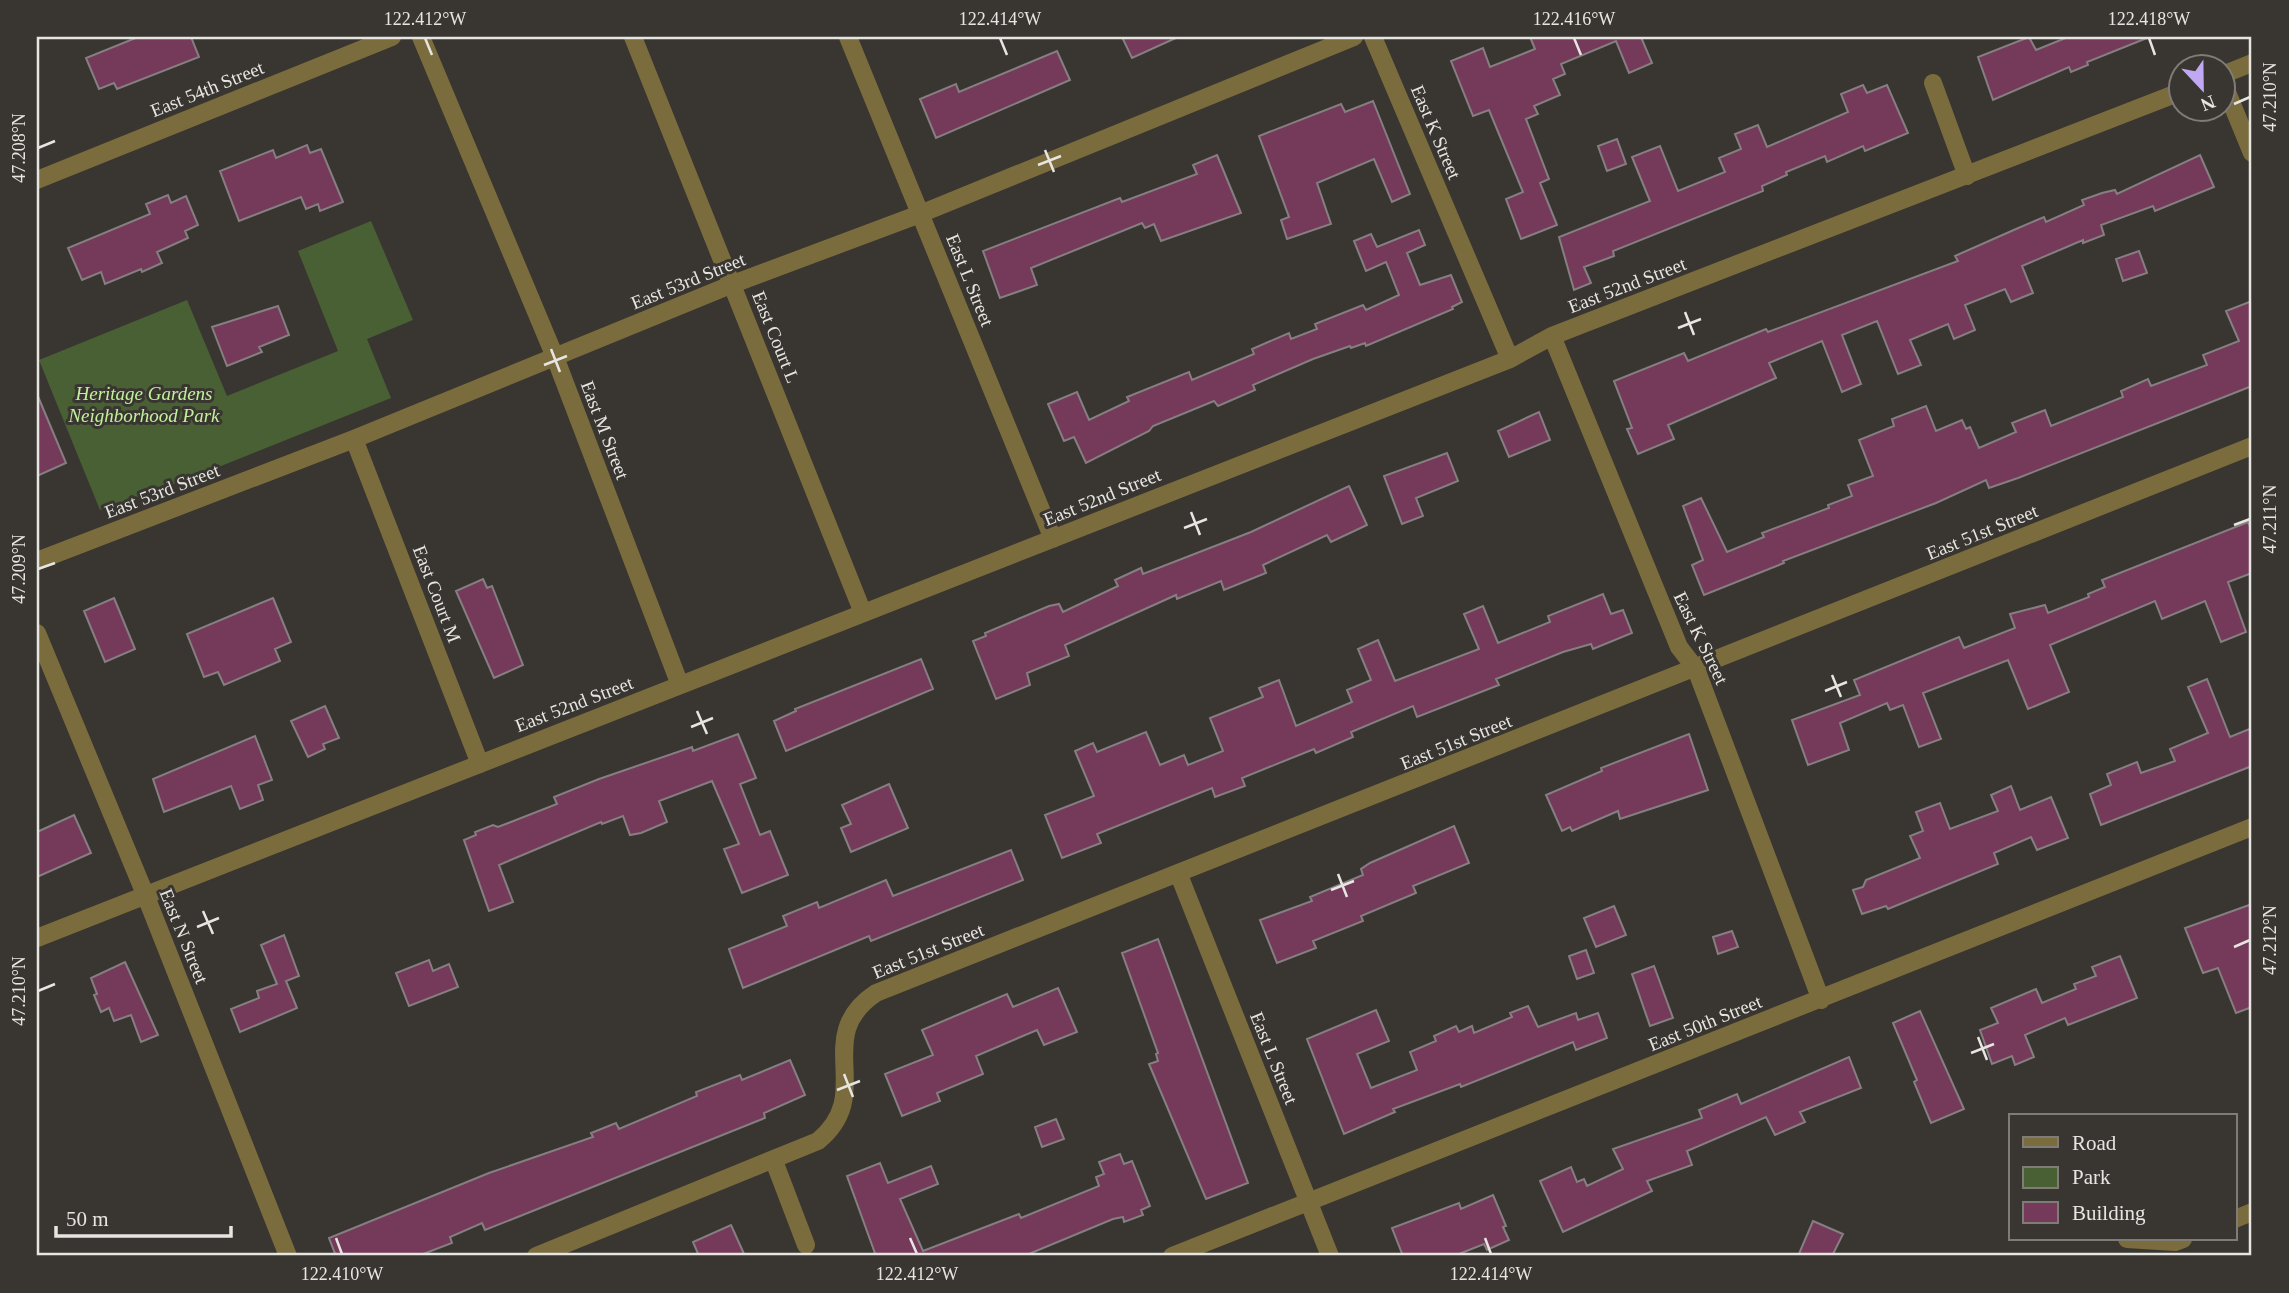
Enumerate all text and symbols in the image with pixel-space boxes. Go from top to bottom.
text: 122.412°W [384,9,466,29]
text: 122.414°W [959,9,1041,29]
text: 122.416°W [1533,9,1615,29]
text: 122.418°W [2108,9,2190,29]
north arrow [2166,52,2236,122]
street label: East 54th Street [147,56,267,121]
text: 47.210°N [2260,62,2280,132]
street label: East K Street [1407,82,1466,183]
text: N [2198,91,2218,116]
text: 47.208°N [9,113,29,183]
street label: East L Street [942,231,998,330]
street label: East 53rd Street [628,248,749,313]
street label: East 52nd Street [1565,253,1690,317]
street label: East Court L [748,288,804,386]
street label: East M Street [577,378,634,483]
park label: Heritage Gardens Neighborhood Park [67,383,220,426]
street label: East 53rd Street [102,459,223,523]
street label: East 52nd Street [1040,464,1164,530]
text: 47.211°N [2260,484,2280,554]
street label: East 51st Street [1923,500,2041,564]
text: 47.209°N [9,534,29,604]
street label: East Court M [409,542,465,646]
street label: East K Street [1670,588,1733,688]
street label: East 52nd Street [512,672,637,736]
street label: East 51st Street [1397,710,1515,774]
street label: East N Street [155,886,213,987]
text: 47.212°N [2260,905,2280,975]
street label: East 51st Street [869,919,987,983]
text: 47.210°N [9,956,29,1026]
street label: East 50th Street [1645,990,1765,1055]
street label: East L Street [1246,1009,1302,1108]
legend [2009,1114,2236,1240]
text: Road [2072,1131,2117,1155]
text: Park [2072,1165,2111,1189]
scale bar [56,1195,231,1239]
text: Building [2072,1201,2146,1225]
text: 50 m [66,1207,109,1231]
text: 122.410°W [301,1264,383,1284]
text: 122.412°W [876,1264,958,1284]
text: 122.414°W [1450,1264,1532,1284]

